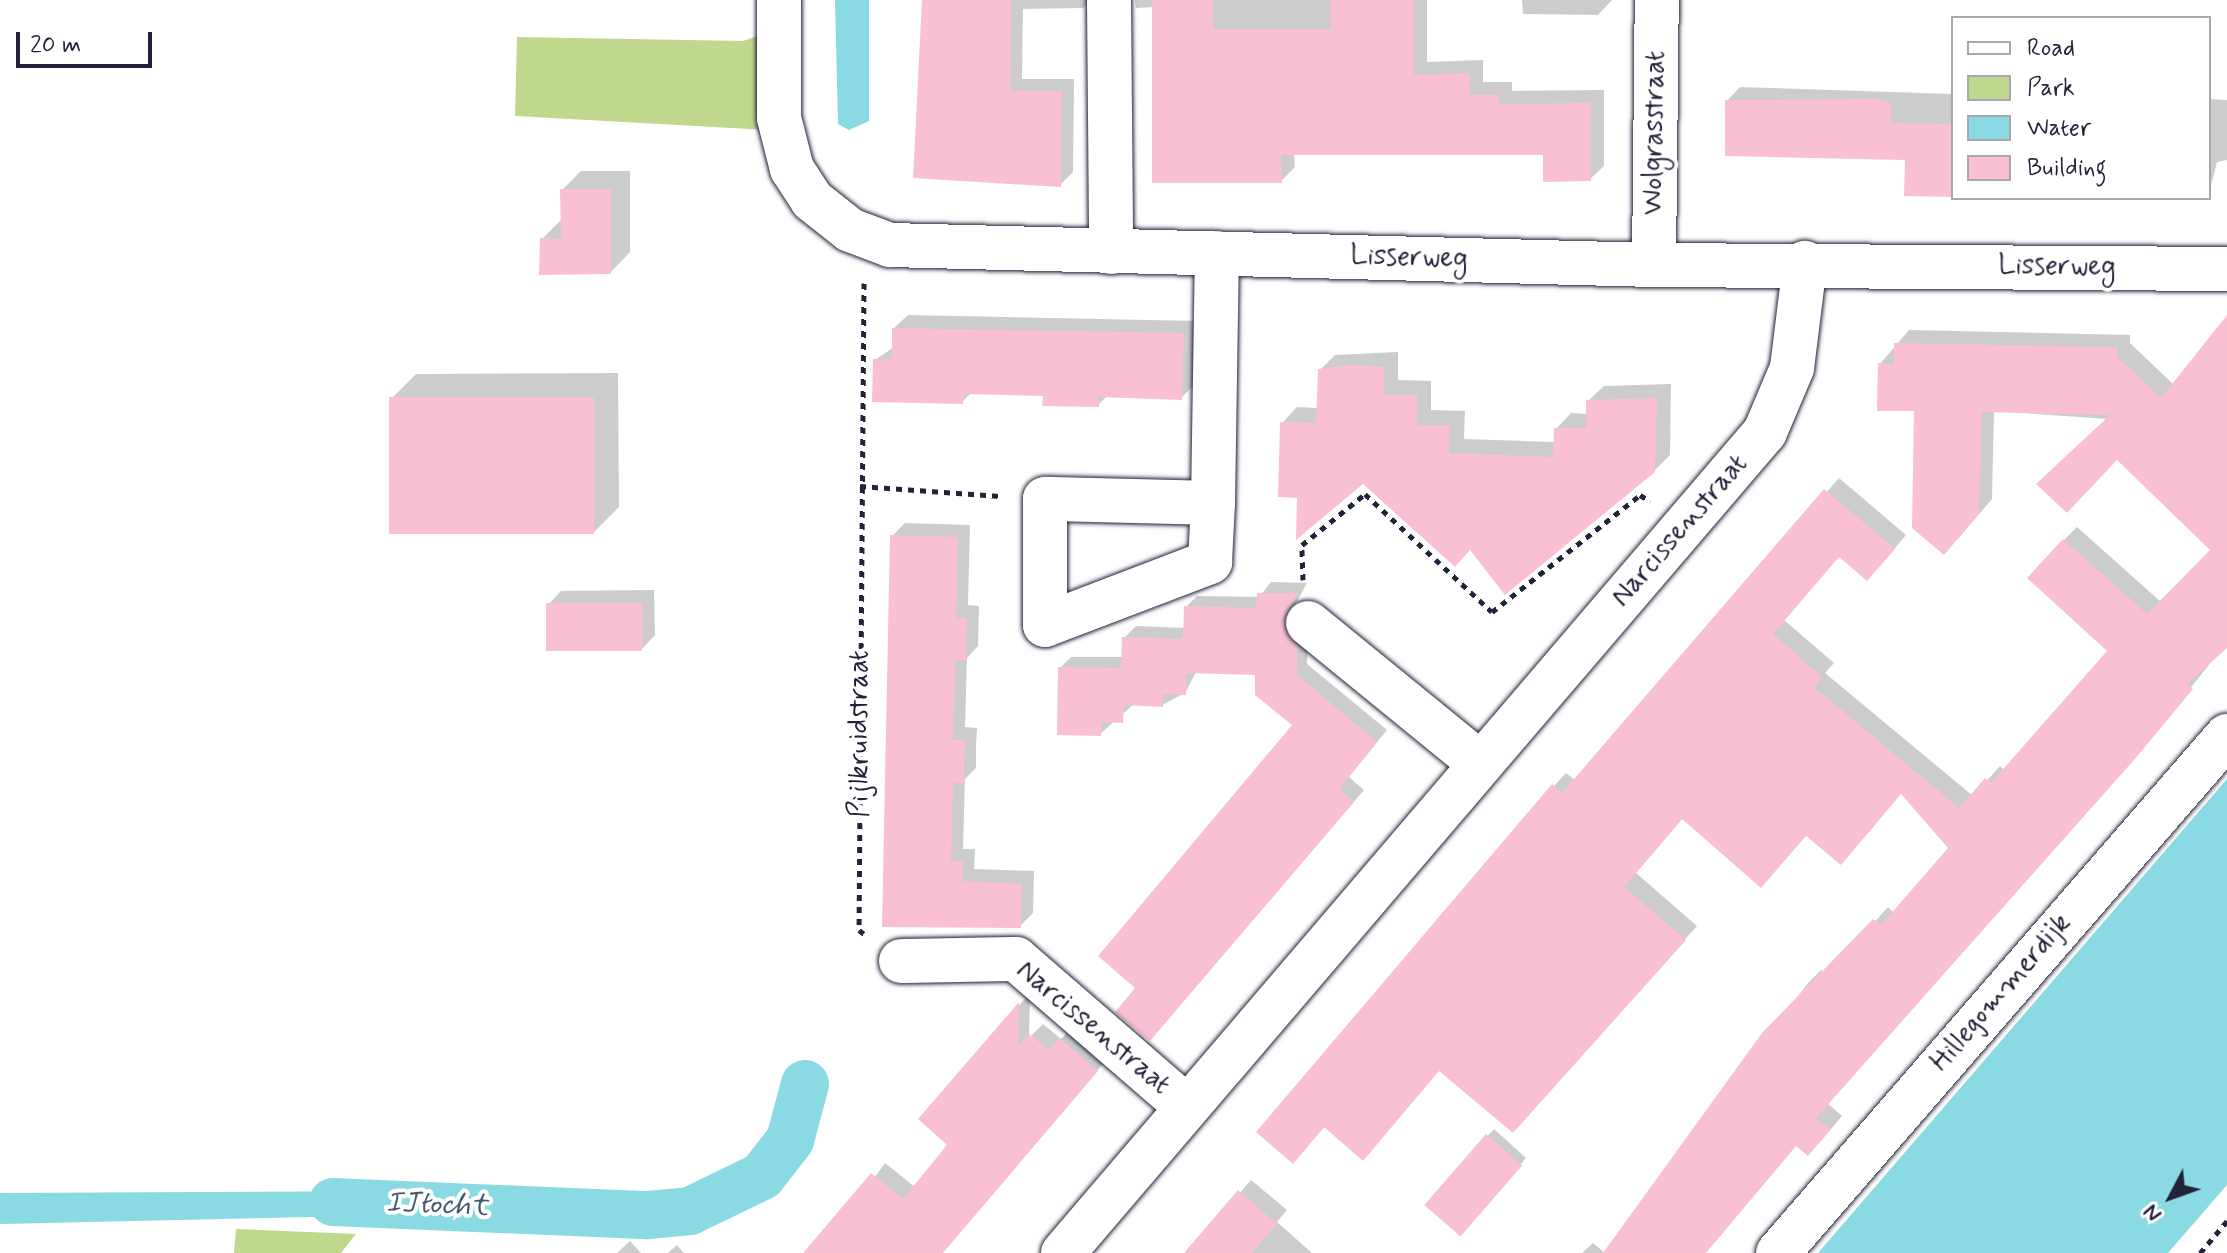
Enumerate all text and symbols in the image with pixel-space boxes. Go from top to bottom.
scale bar [20,16,156,66]
legend [1951,16,2211,200]
text: 20 m [30,30,81,61]
text: Road [2027,33,2075,64]
street label: Wolgrasstraat [1637,51,1673,215]
text: Park [2027,73,2075,104]
text: Water [2027,113,2091,144]
text: Building [2027,153,2107,184]
street label: Lisserweg [1350,239,1468,277]
street label: Lisserweg [1998,249,2116,285]
street label: Narcissenstraat [1605,448,1755,614]
street label: Pijlkruidstraat [843,650,877,818]
street label: Hillegommerdijk [1924,907,2078,1079]
street label: Narcissenstraat [1009,954,1177,1102]
north arrow [2131,1157,2211,1237]
water label: IJtocht [385,1185,489,1225]
text: N [2138,1198,2168,1227]

